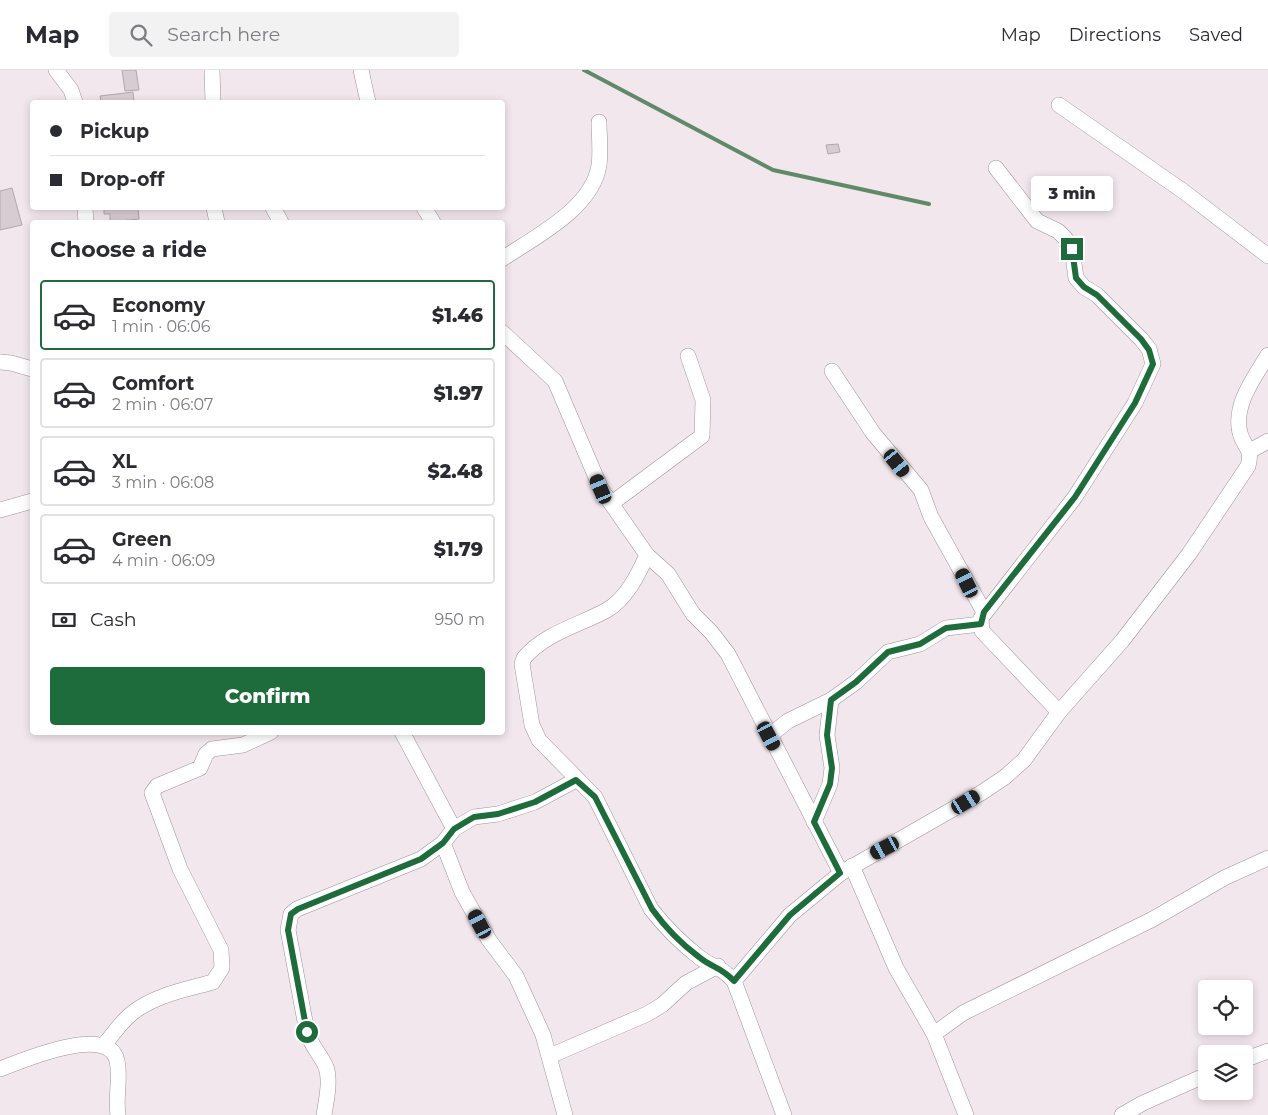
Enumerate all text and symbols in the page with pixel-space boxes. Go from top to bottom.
search box [109,12,459,57]
text: Map [25,20,79,49]
icon: search [127,21,155,49]
text: Search here [167,23,280,46]
text: Map [1001,24,1041,46]
text: Directions [1069,24,1161,46]
text: Saved [1189,24,1243,46]
text: Pickup [80,120,149,143]
text: Drop-off [80,168,164,191]
callout: 3 min [1031,176,1113,212]
text: 3 min [1048,184,1096,203]
text: Choose a ride [50,236,207,263]
route end [1061,238,1083,260]
icon: car [52,293,97,338]
text: Economy [112,294,205,317]
text: $1.46 [432,304,483,327]
text: 1 min · 06:06 [112,317,211,336]
icon: car [52,371,97,416]
text: Comfort [112,372,194,395]
text: $1.97 [434,382,483,405]
text: 2 min · 06:07 [112,395,213,414]
car [881,447,912,479]
icon: car [52,449,97,494]
text: XL [112,450,137,473]
text: $2.48 [427,460,483,483]
car [588,472,613,506]
text: 3 min · 06:08 [112,473,214,492]
icon: car [52,527,97,572]
text: Green [112,528,172,551]
text: $1.79 [434,538,483,561]
text: 4 min · 06:09 [112,551,215,570]
car [953,566,980,600]
icon: cash [50,606,78,634]
text: Cash [90,608,137,631]
text: 950 m [434,610,485,629]
button: Confirm [50,667,485,725]
car [755,719,782,753]
car [949,788,982,816]
car [868,834,901,862]
car [466,907,493,941]
map controls [1198,980,1253,1100]
button: locate [1198,980,1253,1035]
route start [296,1021,318,1043]
button: layers [1198,1045,1253,1100]

